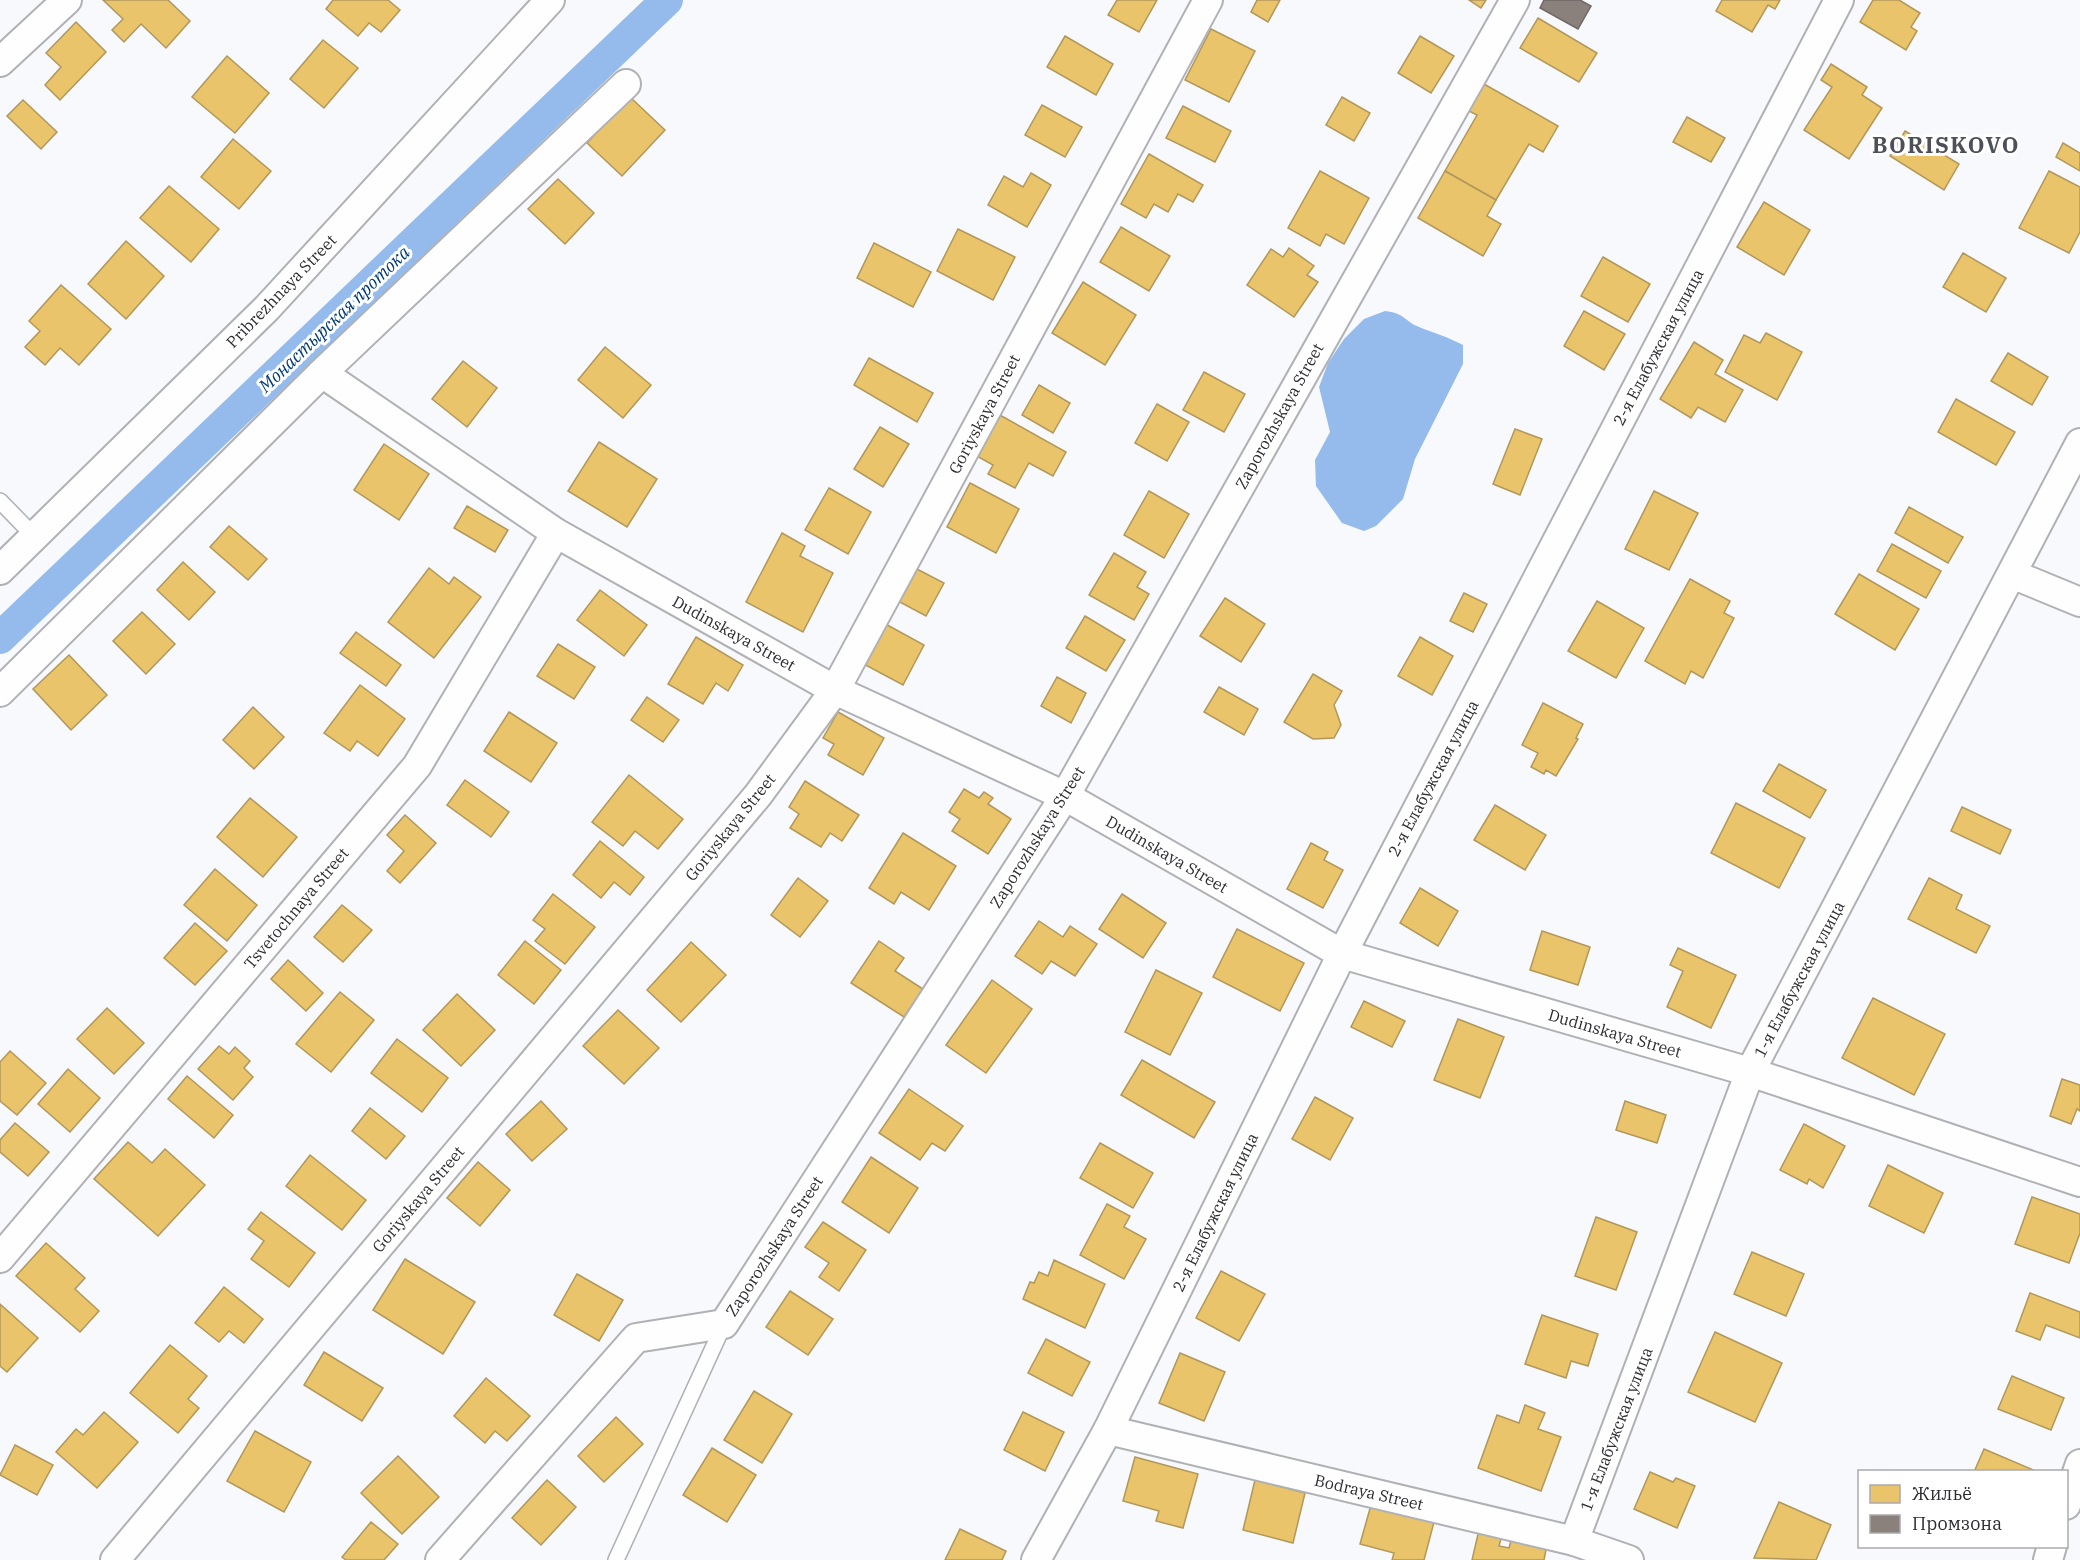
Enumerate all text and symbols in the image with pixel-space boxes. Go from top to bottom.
district label: BORISKOVO [1872,130,2020,159]
street label: Pribrezhnaya Street [222,230,340,352]
water label: Монастырская протока [253,241,415,398]
street label: 2-я Елабужская улица [1608,265,1708,429]
street label: Zaporozhskaya Street [1231,339,1328,492]
street label: Goriyskaya Street [944,350,1024,477]
street label: Dudinskaya Street [669,591,799,675]
street label: 2-я Елабужская улица [1383,696,1483,860]
street label: Zaporozhskaya Street [985,762,1089,912]
street label: Goriyskaya Street [681,769,780,885]
street label: Dudinskaya Street [1102,811,1232,897]
street label: Tsvetochnaya Street [239,843,353,973]
street label: 1-я Елабужская улица [1749,897,1849,1061]
street label: Dudinskaya Street [1546,1004,1684,1062]
street label: 2-я Елабужская улица [1168,1129,1262,1295]
street label: Goriyskaya Street [368,1142,468,1256]
street label: Zaporozhskaya Street [721,1172,827,1320]
street label: 1-я Елабужская улица [1575,1344,1657,1514]
street label: Bodraya Street [1313,1470,1426,1514]
legend [1858,1470,2068,1548]
text: Жильё [1912,1482,1972,1505]
text: Промзона [1912,1512,2002,1535]

